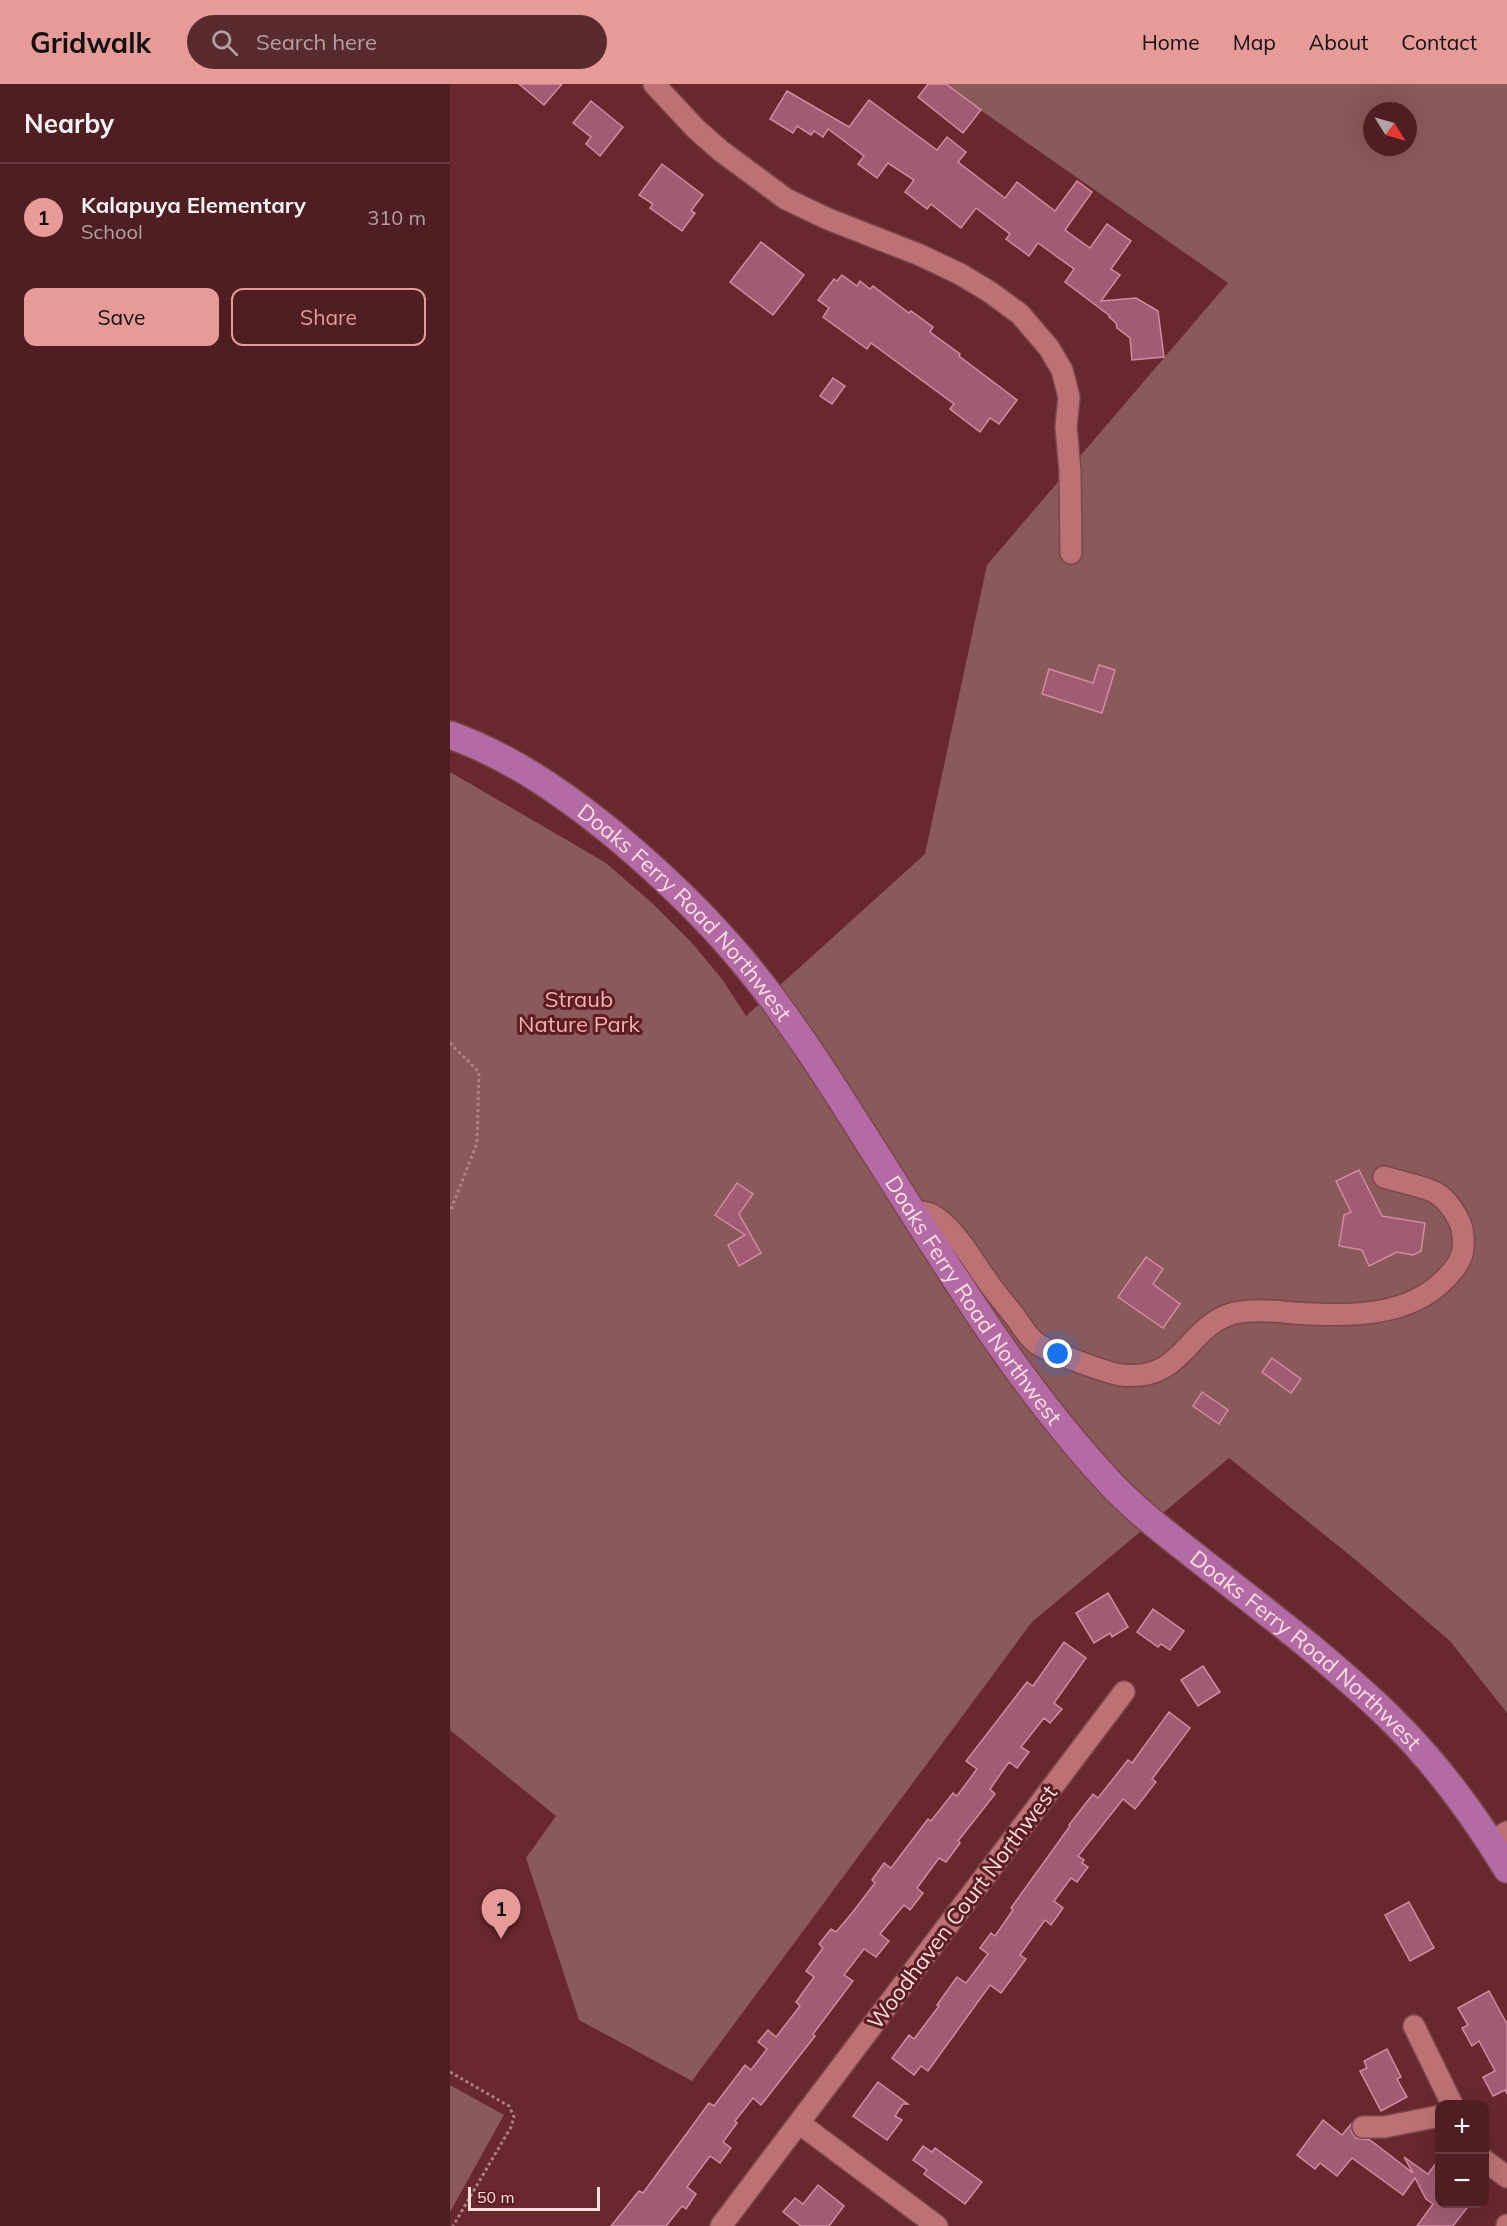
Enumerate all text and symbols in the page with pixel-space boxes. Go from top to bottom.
search box [187,15,607,69]
text: Gridwalk [30,25,151,60]
icon: search [208,26,241,59]
text: Search here [256,28,377,56]
text: Home [1142,29,1200,55]
text: Map [1233,29,1276,55]
text: About [1309,29,1368,55]
text: Contact [1401,29,1477,55]
north arrow [1363,102,1417,156]
text: Nearby [24,107,114,140]
text: Kalapuya Elementary [81,191,306,219]
text: 1 [38,205,50,230]
text: 310 m [367,205,426,230]
text: School [81,219,143,244]
button: Save [24,288,219,346]
button: Share [231,288,426,346]
street label: Doaks Ferry Road Northwest [572,797,798,1027]
park label: Straub Nature Park [518,985,641,1038]
street label: Doaks Ferry Road Northwest [879,1170,1068,1431]
your location [1043,1339,1072,1368]
street label: Doaks Ferry Road Northwest [1184,1544,1428,1756]
street label: Woodhaven Court Northwest [861,1779,1063,2035]
pin: 1 [482,1890,520,1939]
map controls [1435,2100,1489,2208]
button: + [1435,2100,1489,2154]
button: − [1435,2154,1489,2208]
scale bar [468,2184,600,2212]
text: 50 m [477,2187,514,2207]

